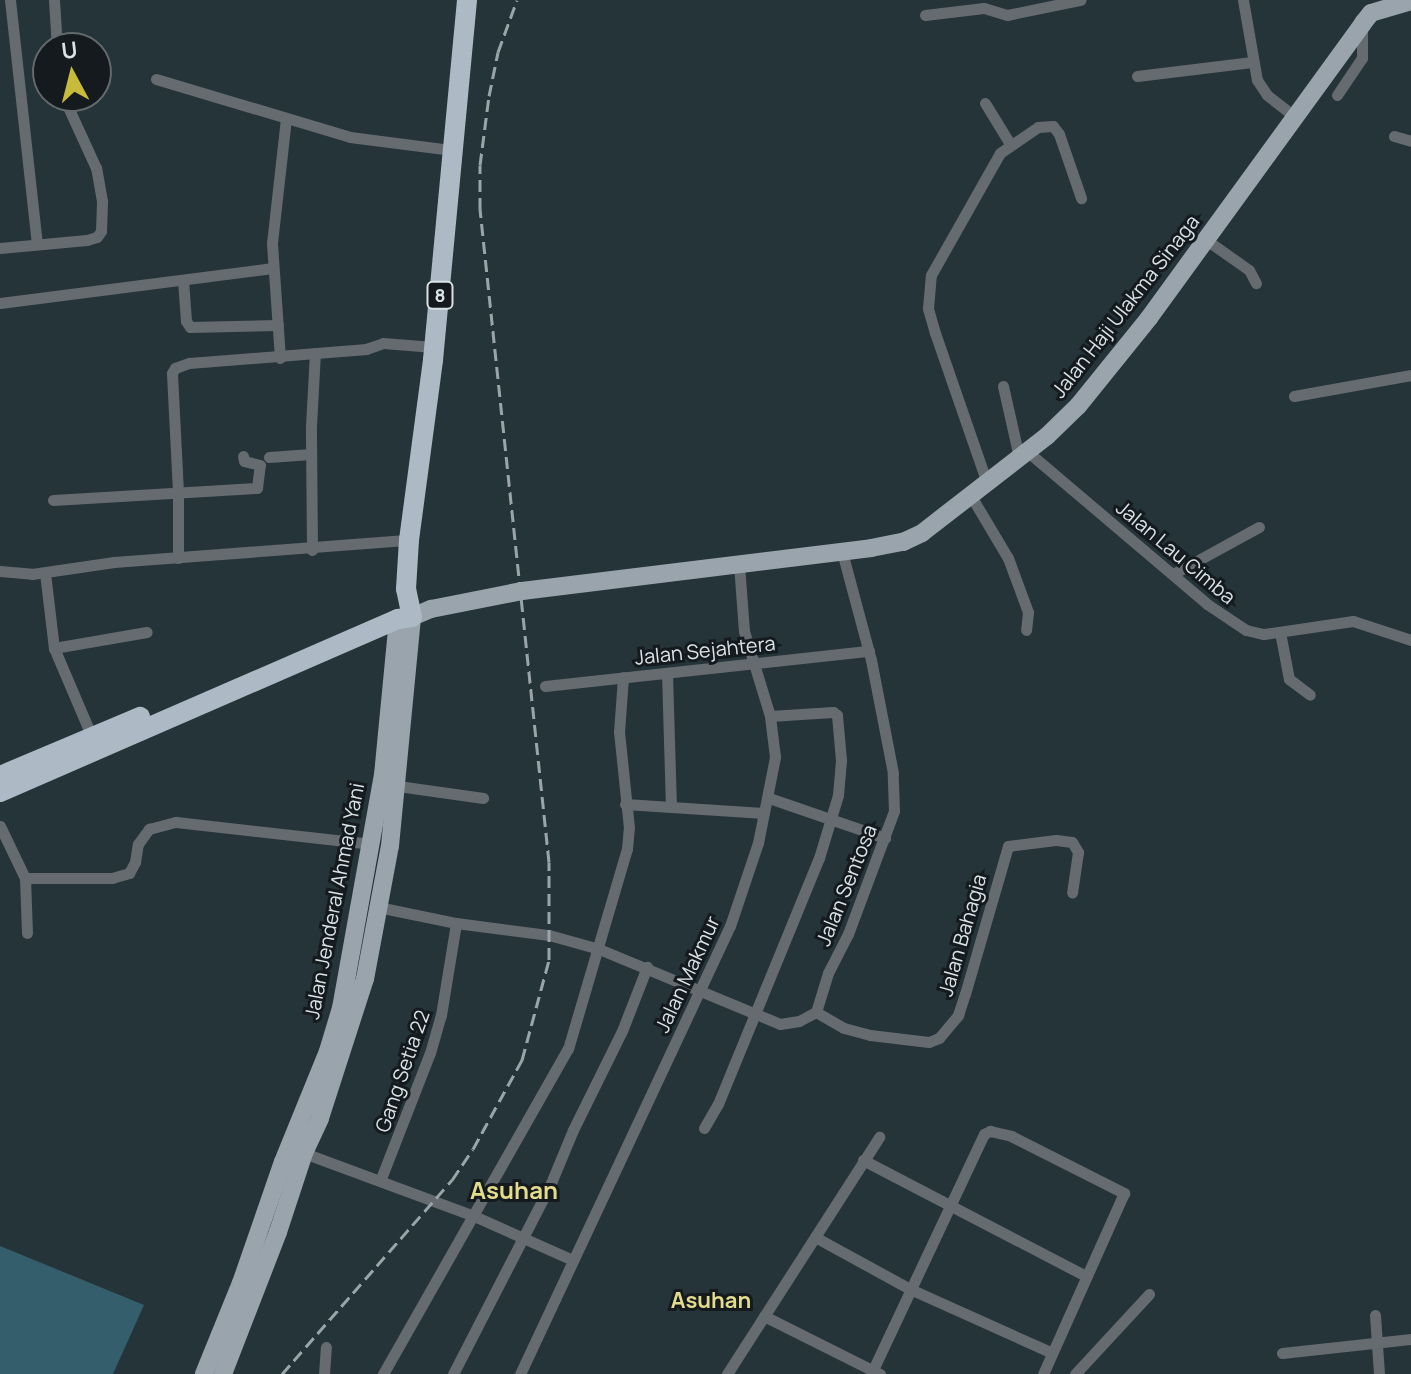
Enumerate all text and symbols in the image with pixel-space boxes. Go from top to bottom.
north arrow [32,32,112,112]
text: U [60,34,79,66]
street label: Jalan Haji Ulakma Sinaga [1046,210,1204,402]
road number: 8 [426,281,454,309]
street label: Jalan Lau Cimba [1112,495,1240,609]
street label: Jalan Sejahtera [633,631,777,669]
street label: Jalan Jenderal Ahmad Yani [299,781,369,1021]
street label: Jalan Sentosa [811,821,881,949]
street label: Jalan Bahagia [933,871,991,999]
street label: Jalan Makmur [650,912,724,1036]
street label: Gang Setia 22 [370,1007,434,1135]
district label: Asuhan [470,1176,558,1204]
district label: Asuhan [671,1288,751,1314]

